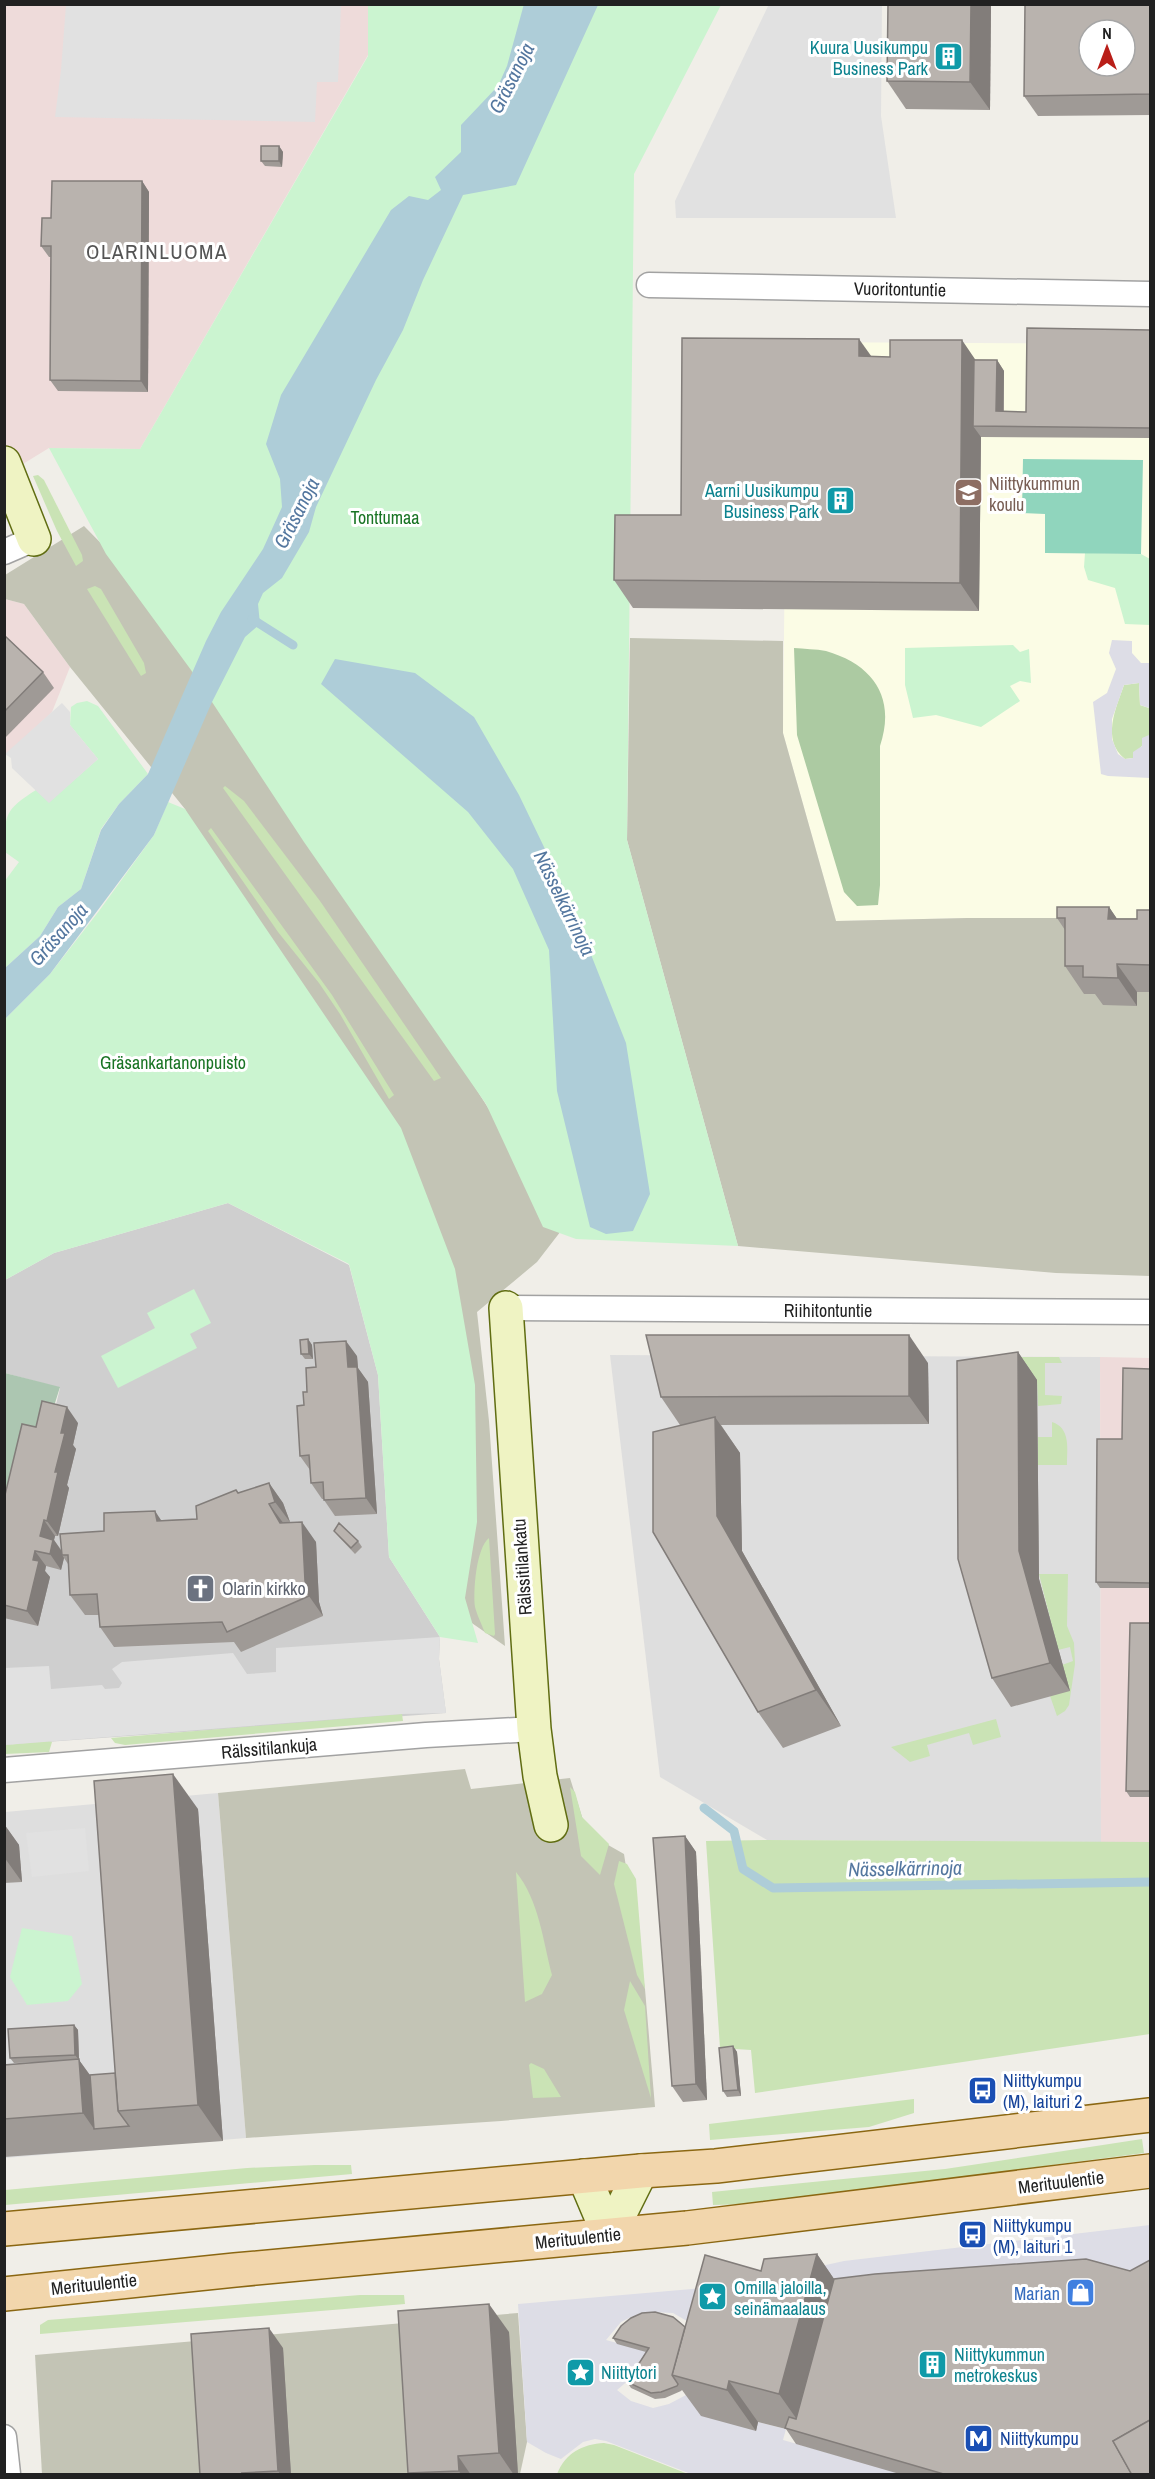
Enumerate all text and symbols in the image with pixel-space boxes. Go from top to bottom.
north arrow [1077,18,1137,78]
text: N [1102,22,1112,44]
place label: Kuura Uusikumpu Business Park [810,35,929,81]
water label: Gräsanoja [482,38,540,118]
building icon: Kuura Uusikumpu Business Park [933,41,965,73]
district label: OLARINLUOMA [86,237,228,266]
street label: Vuoritontuntie [854,276,946,302]
place label: Niittykummun koulu [989,471,1080,517]
water label: Gräsanoja [267,473,325,553]
school or university icon: Niittykummun koulu [952,477,984,509]
place label: Aarni Uusikumpu Business Park [704,478,820,524]
building icon: Aarni Uusikumpu Business Park [824,484,856,516]
park label: Tonttumaa [351,505,419,530]
water label: Nässelkärrinoja [528,846,602,960]
water label: Gräsanoja [23,897,93,971]
park label: Gräsankartanonpuisto [100,1050,246,1075]
street label: Riihitontuntie [784,1298,872,1323]
street label: Rälssitilankatu [506,1518,538,1616]
church icon: Olarin kirkko [185,1572,217,1604]
place label: Olarin kirkko [222,1576,306,1601]
street label: Rälssitilankuja [220,1731,318,1765]
water label: Nässelkärrinoja [848,1854,962,1882]
place label: Niittykumpu (M), laituri 2 [1003,2068,1083,2114]
bus stop icon: Niittykumpu (M), laituri 2 [966,2074,998,2106]
street label: Merituulentie [1017,2164,1105,2200]
place label: Niittykumpu (M), laituri 1 [993,2213,1073,2259]
bus stop icon: Niittykumpu (M), laituri 1 [956,2219,988,2251]
street label: Merituulentie [534,2221,622,2255]
street label: Merituulentie [50,2267,138,2301]
place label: Omilla jaloilla, seinämaalaus [734,2275,827,2321]
shop icon: Marian [1065,2277,1097,2309]
place icon: Omilla jaloilla, seinämaalaus [697,2281,729,2313]
place label: Marian [1014,2281,1060,2306]
place label: Niittykummun metrokeskus [954,2342,1045,2388]
building icon: Niittykummun metrokeskus [917,2348,949,2380]
place icon: Niittytori [564,2356,596,2388]
place label: Niittytori [601,2360,657,2385]
metro station icon: Niittykumpu [963,2422,995,2454]
place label: Niittykumpu [1000,2426,1079,2451]

